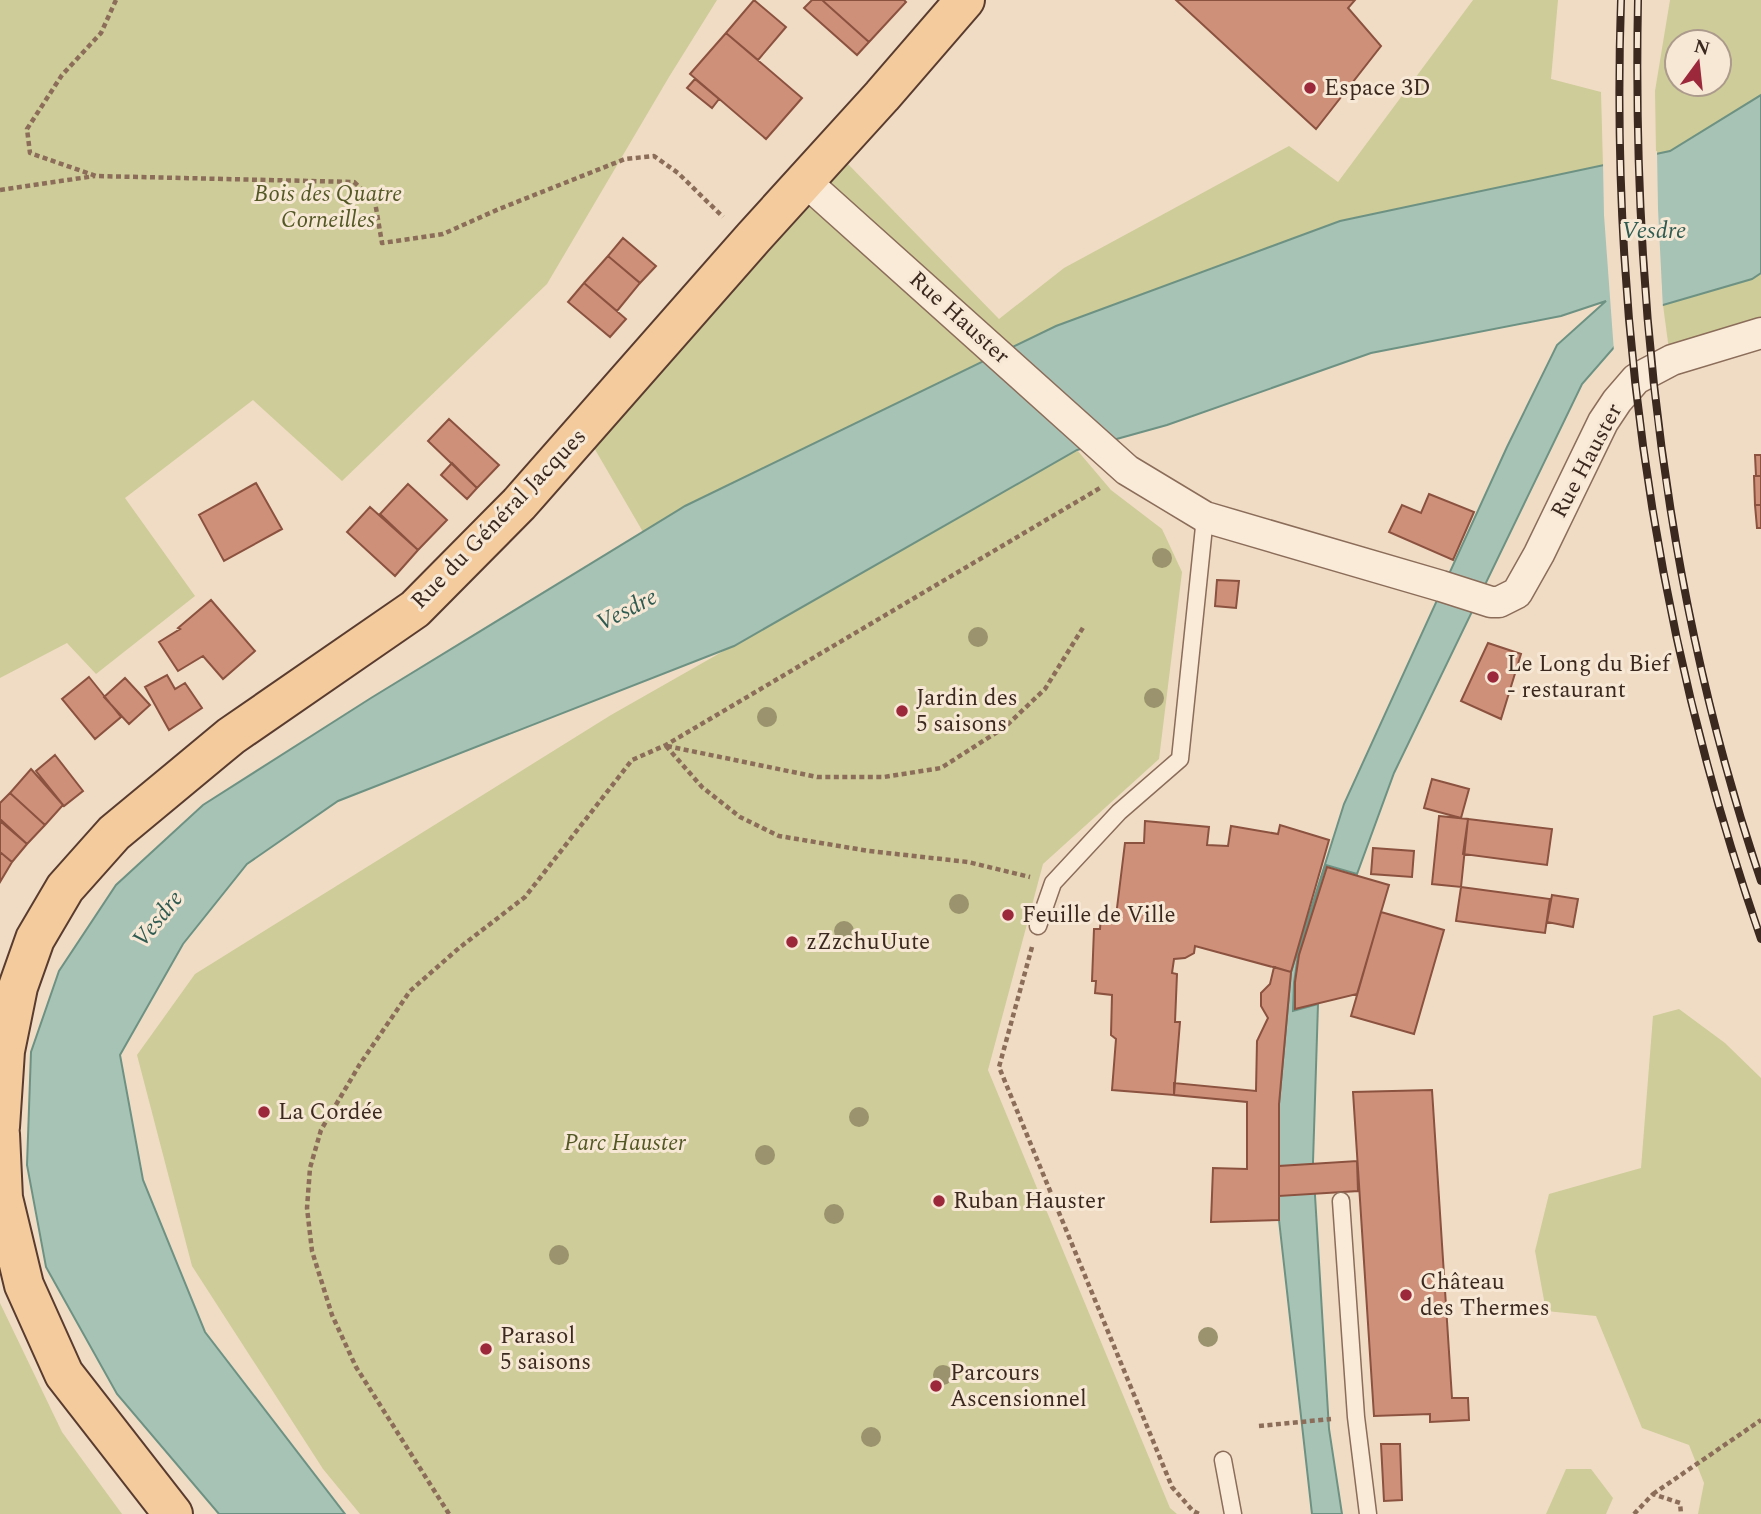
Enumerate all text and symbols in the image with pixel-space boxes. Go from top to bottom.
north arrow [1663,28,1733,98]
text: N [1691,32,1713,64]
place label: Espace 3D [1324,71,1431,106]
marker: Espace 3D [1302,80,1318,96]
park label: Bois des Quatre Corneilles [254,177,402,238]
water label: Vesdre [1622,213,1686,249]
street label: Rue Hauster [901,263,1017,373]
street label: Rue Hauster [1542,397,1632,525]
street label: Rue du Général Jacques [403,420,595,618]
water label: Vesdre [590,579,664,641]
place label: Le Long du Bief - restaurant [1507,647,1672,708]
marker: Le Long du Bief - restaurant [1485,669,1501,685]
place label: Jardin des 5 saisons [916,681,1018,742]
marker: Jardin des 5 saisons [894,703,910,719]
water label: Vesdre [124,882,192,956]
place label: Feuille de Ville [1022,898,1176,933]
marker: Feuille de Ville [1000,907,1016,923]
place label: zZzchuUute [806,925,930,960]
marker: zZzchuUute [784,934,800,950]
place label: La Cordée [278,1095,383,1130]
marker: La Cordée [256,1104,272,1120]
park label: Parc Hauster [564,1126,687,1161]
place label: Ruban Hauster [953,1184,1105,1219]
marker: Ruban Hauster [931,1193,947,1209]
place label: Château des Thermes [1420,1265,1550,1326]
marker: Château des Thermes [1398,1287,1414,1303]
place label: Parasol 5 saisons [500,1319,591,1380]
marker: Parasol 5 saisons [478,1341,494,1357]
place label: Parcours Ascensionnel [950,1356,1087,1417]
marker: Parcours Ascensionnel [928,1378,944,1394]

